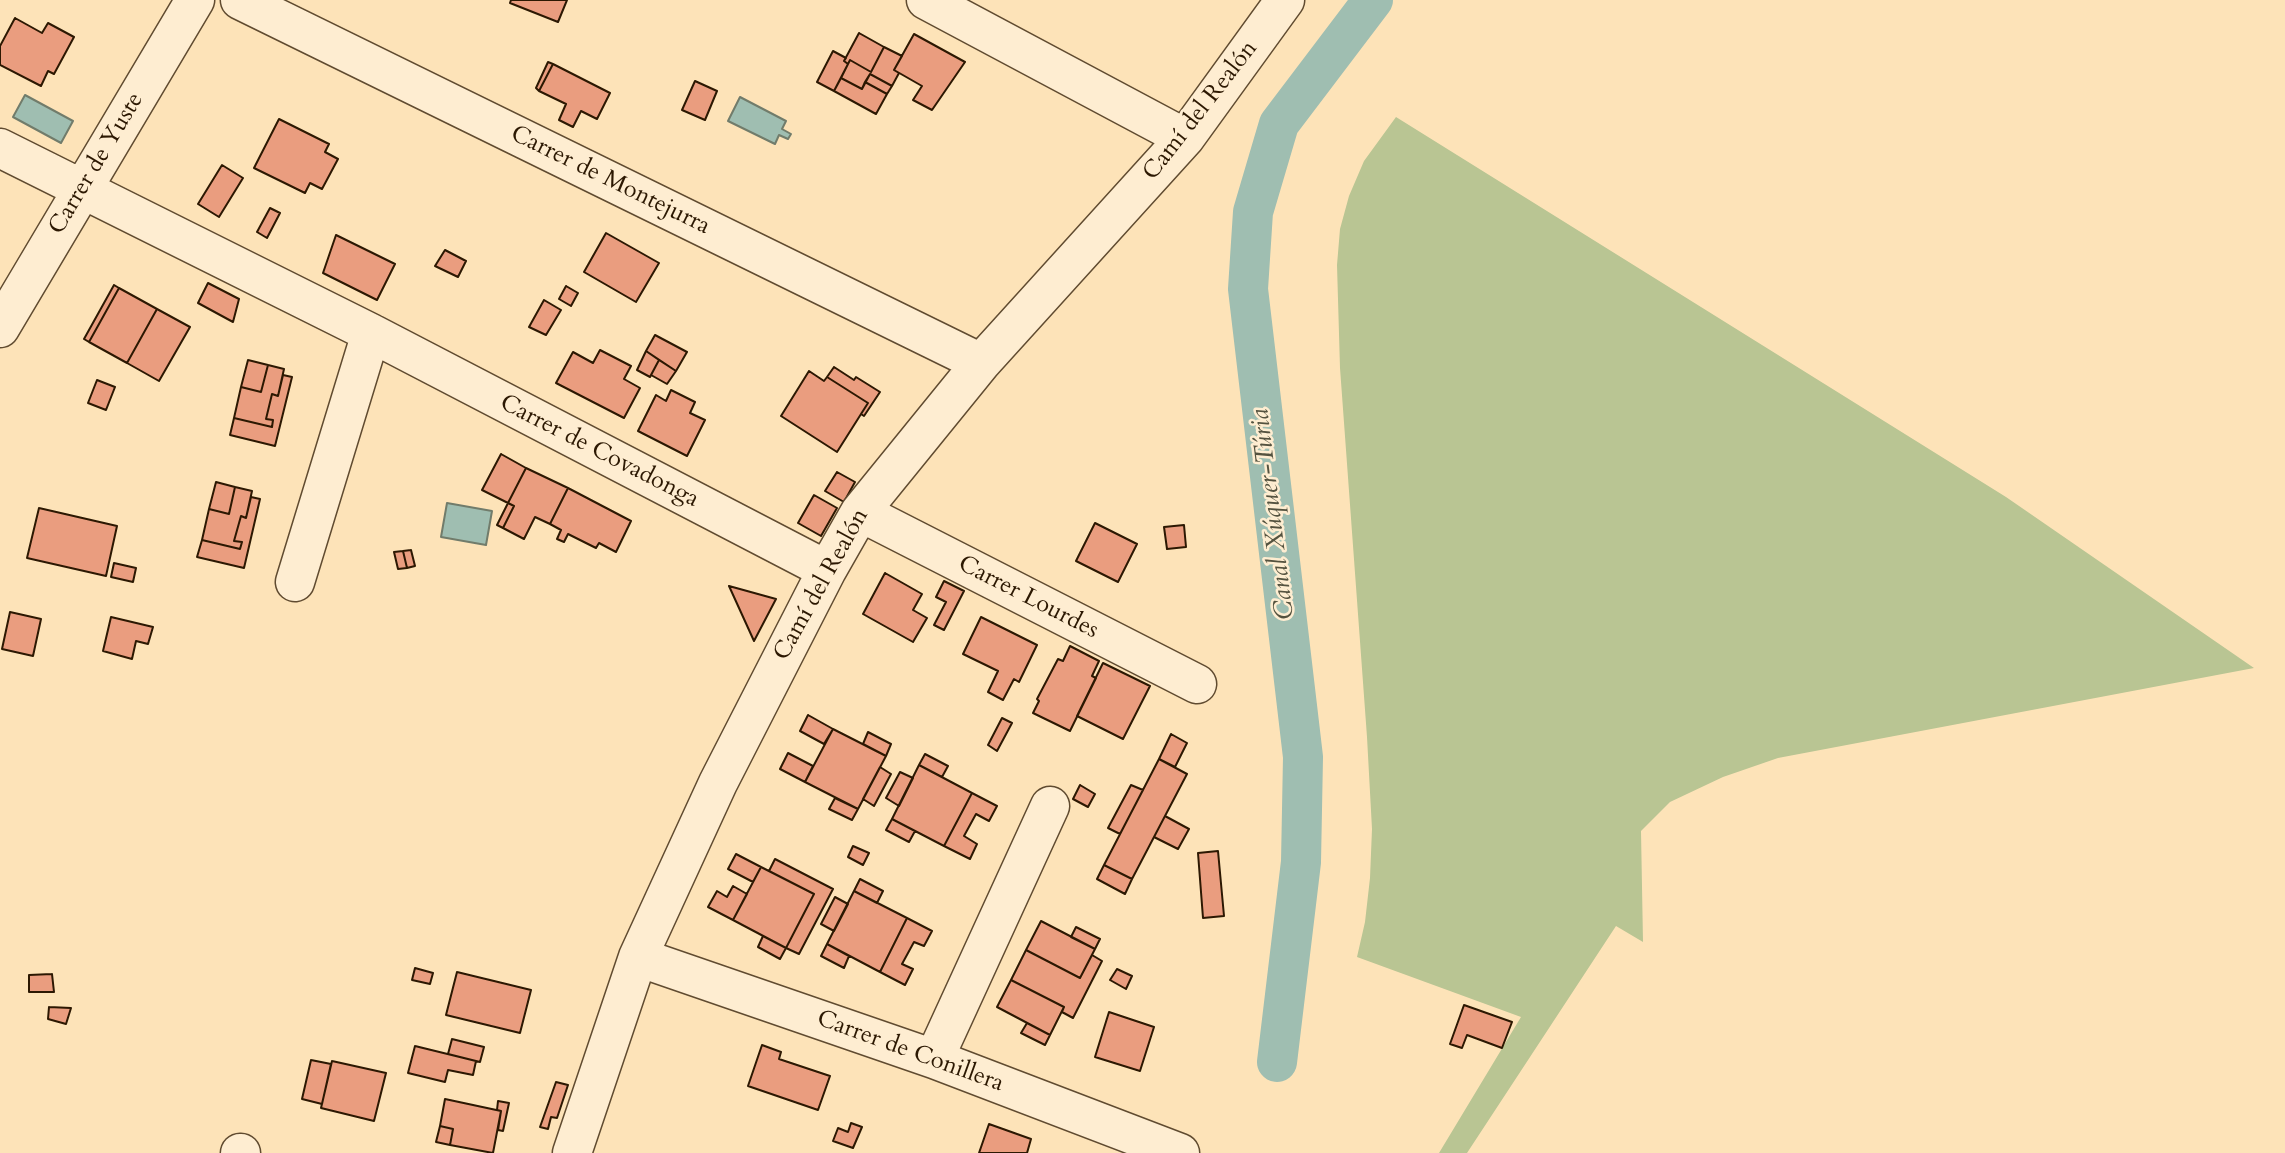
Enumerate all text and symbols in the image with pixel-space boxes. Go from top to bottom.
street label: Camí del Realón [1138,36,1264,186]
street label: Carrer de Yuste [43,88,151,240]
street label: Carrer de Montejurra [506,120,714,242]
street label: Carrer de Covadonga [495,389,703,515]
water label: Canal Xúquer-Túria [1246,407,1302,621]
street label: Camí del Realón [768,504,876,666]
street label: Carrer Lourdes [953,550,1103,646]
street label: Carrer de Conillera [813,1005,1007,1099]

